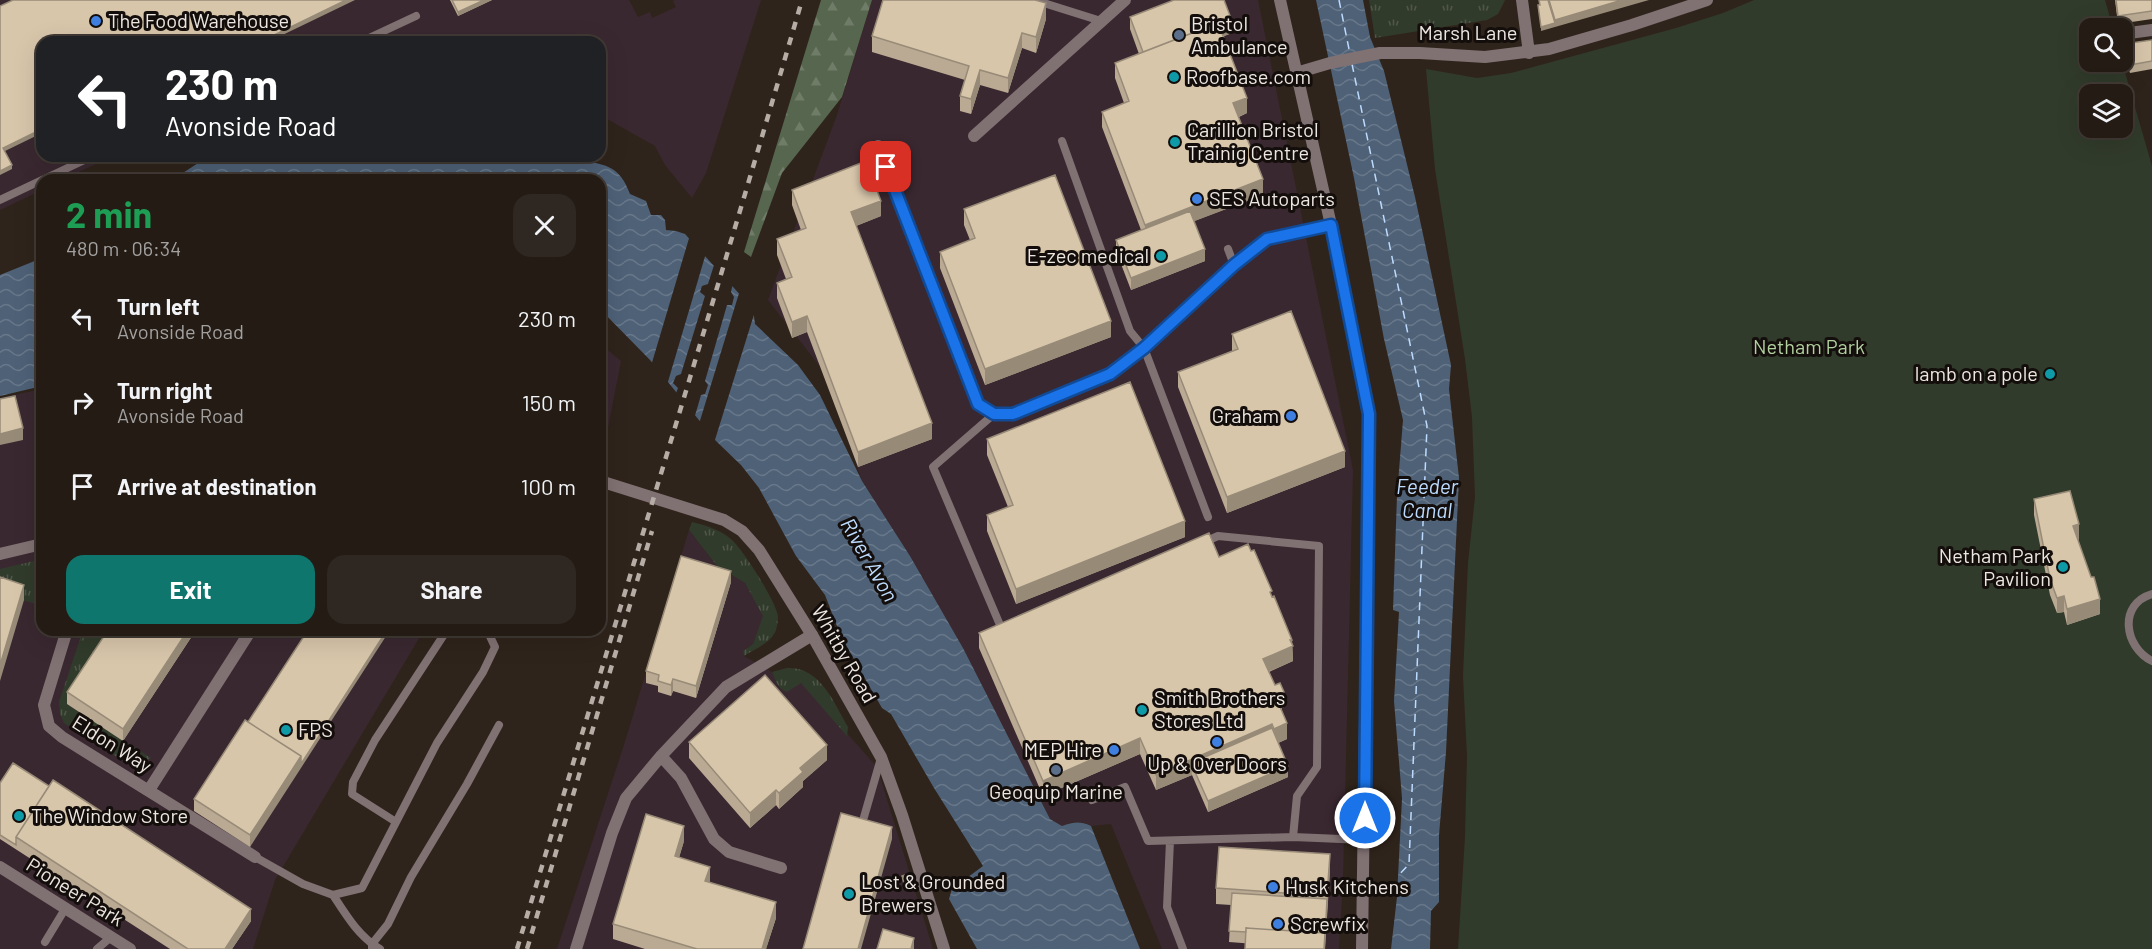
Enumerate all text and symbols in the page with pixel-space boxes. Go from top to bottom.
place label: The Food Warehouse [108,8,289,32]
place label: Bristol Ambulance [1191,11,1288,58]
marker: The Food Warehouse [89,14,103,28]
map controls [2079,18,2133,138]
button: search [2079,18,2133,72]
street label: Marsh Lane [1418,20,1518,44]
marker: Bristol Ambulance [1172,28,1186,42]
text: 230 m [165,58,278,108]
icon: left [66,60,144,138]
place label: Roofbase.com [1186,64,1311,88]
marker: Roofbase.com [1167,70,1181,84]
button: layers [2079,84,2133,138]
text: Avonside Road [165,109,336,141]
place label: Carillion Bristol Trainig Centre [1187,117,1319,164]
marker: Carillion Bristol Trainig Centre [1168,135,1182,149]
pin [860,141,911,192]
icon: arrive [869,150,902,183]
place label: SES Autoparts [1209,186,1335,210]
text: 2 min [66,192,152,235]
marker: SES Autoparts [1190,192,1204,206]
button: close [513,194,576,257]
text: 480 m · 06:34 [66,236,181,260]
place label: E-zec medical [1027,243,1149,267]
marker: E-zec medical [1154,249,1168,263]
text: Turn left [117,293,200,319]
icon: left [66,302,99,335]
text: 230 m [518,305,576,331]
text: Avonside Road [117,319,244,343]
park label: Netham Park [1753,334,1865,358]
place label: lamb on a pole [1915,361,2038,385]
marker: lamb on a pole [2043,367,2057,381]
text: Turn right [117,377,212,403]
icon: right [66,386,99,419]
text: 150 m [522,389,576,415]
text: Avonside Road [117,403,244,427]
place label: Graham [1212,403,1279,427]
marker: Graham [1284,409,1298,423]
icon: arrive [66,470,99,503]
text: Arrive at destination [117,473,316,499]
text: 100 m [521,473,576,499]
water label: Feeder Canal [1396,473,1458,522]
water label: River Avon [836,513,904,606]
place label: Netham Park Pavilion [1939,543,2051,590]
button: Exit [66,555,315,624]
button: Share [327,555,576,624]
marker: Netham Park Pavilion [2056,560,2070,574]
street label: Whitby Road [807,600,882,707]
place label: Smith Brothers Stores Ltd [1154,685,1285,732]
marker: Smith Brothers Stores Ltd [1135,703,1149,717]
street label: Eldon Way [68,709,157,777]
place label: FPS [298,717,333,741]
marker: FPS [279,723,293,737]
marker: Up & Over Doors [1210,735,1224,749]
place label: MEP Hire [1024,737,1102,761]
marker: MEP Hire [1107,743,1121,757]
place label: Up & Over Doors [1147,751,1287,775]
marker: Geoquip Marine [1049,763,1063,777]
place label: Geoquip Marine [989,779,1123,803]
position arrow [1333,786,1397,850]
place label: The Window Store [31,803,188,827]
marker: The Window Store [12,809,26,823]
street label: Pioneer Park [22,852,129,931]
place label: Lost & Grounded Brewers [861,869,1006,916]
place label: Husk Kitchens [1285,874,1409,898]
marker: Husk Kitchens [1266,880,1280,894]
marker: Lost & Grounded Brewers [842,887,856,901]
place label: Screwfix [1290,911,1366,935]
marker: Screwfix [1271,917,1285,931]

